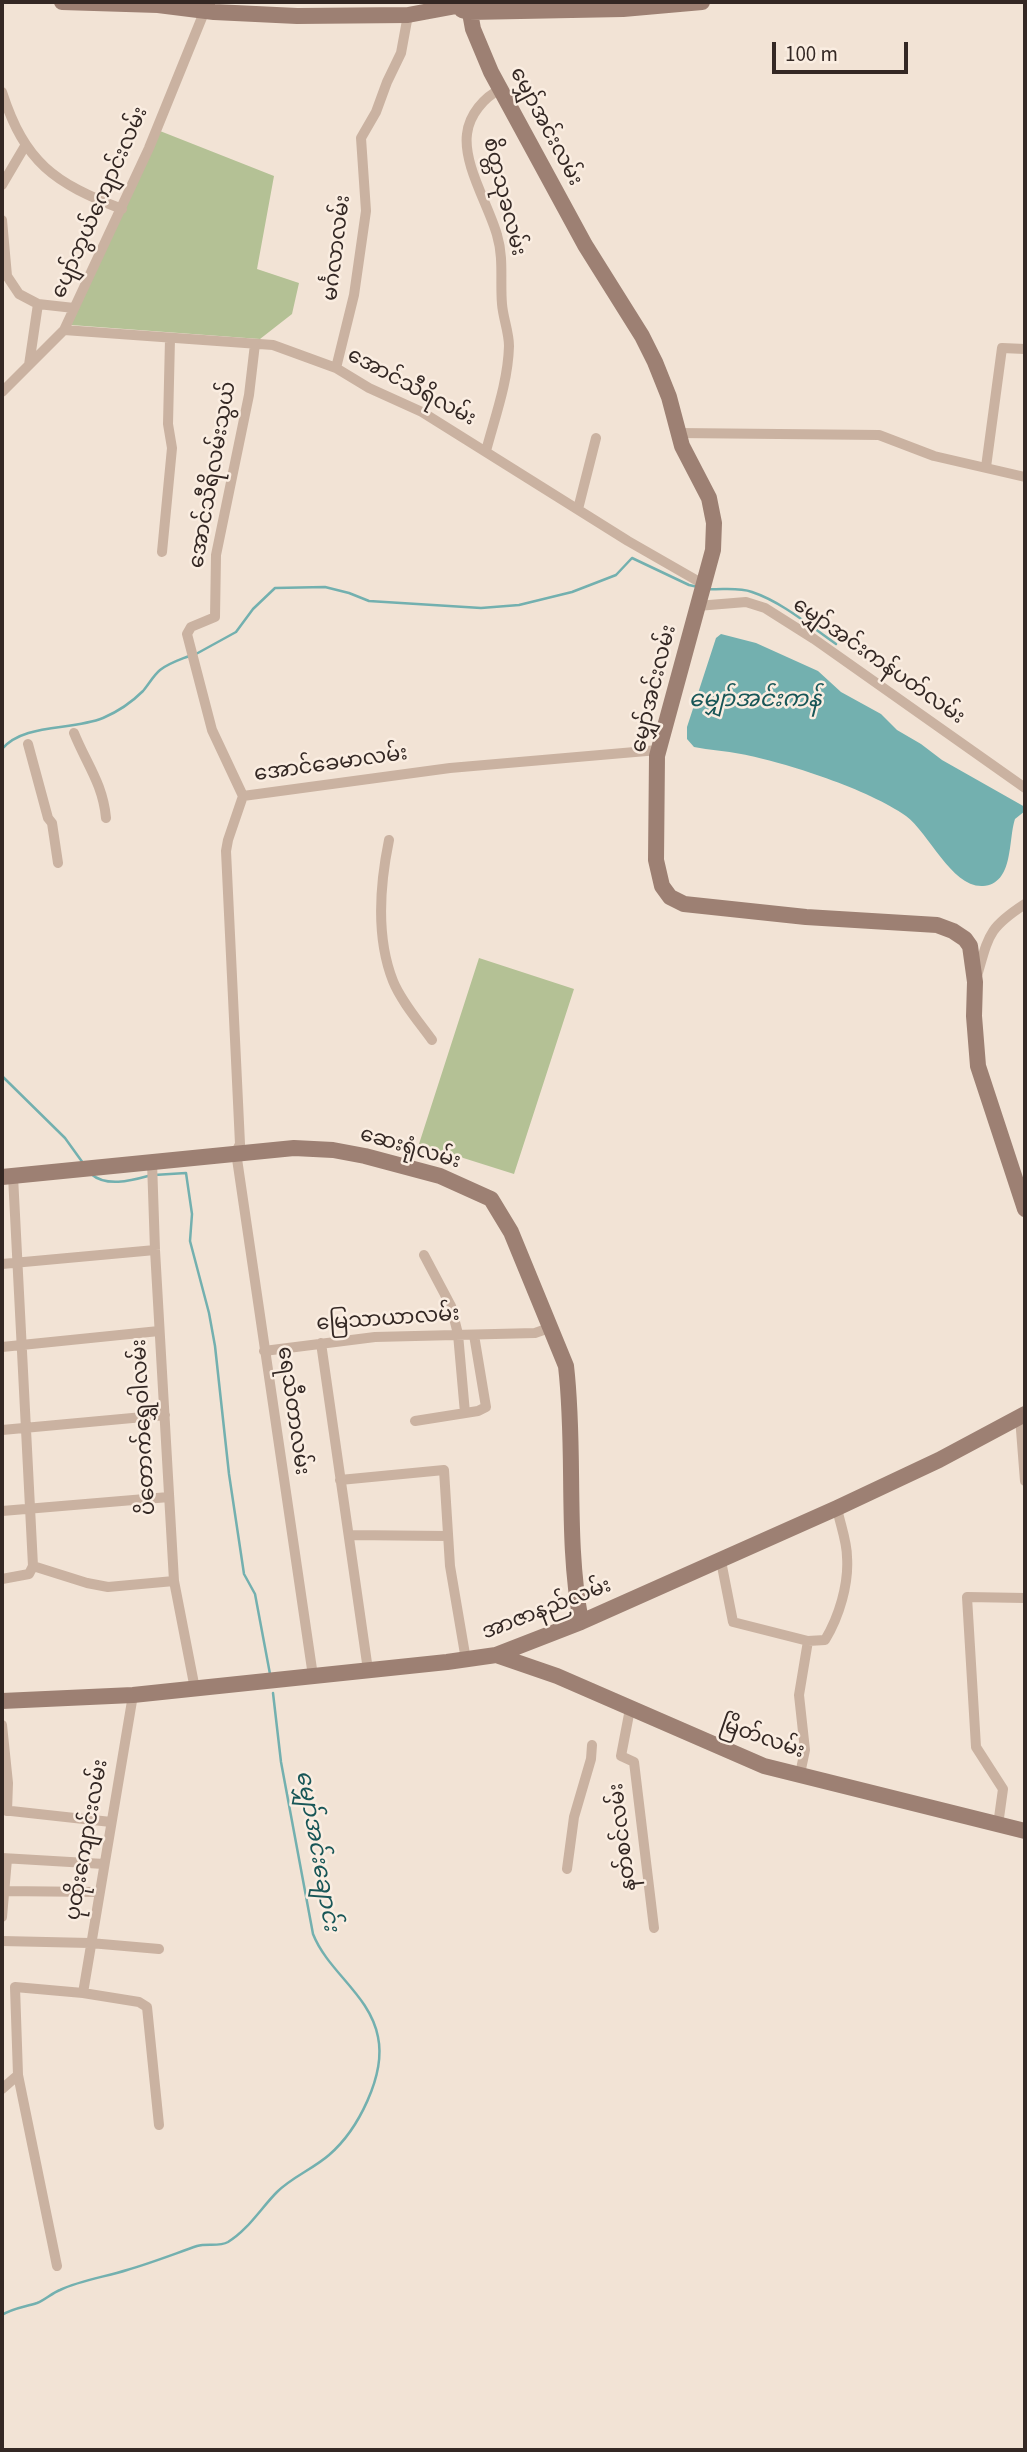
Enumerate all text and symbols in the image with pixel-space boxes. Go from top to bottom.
scale bar [775,28,912,72]
text: 100 m [785,39,838,69]
street label: မျှော်အင်းလမ်း [503,63,587,191]
street label: ပျော်ဘွယ်ကျောင်းလမ်း [47,103,155,303]
street label: စိတ္တသုခလမ်း [476,135,530,259]
street label: မင်္ဂလာလမ်း [319,194,357,302]
street label: အောင်သီရိလမ်း [342,344,480,432]
street label: အောင်သီရိလမ်းသွယ် [185,380,243,570]
street label: မျှော်အင်းကန်ပတ်လမ်း [787,593,969,731]
street label: မျှော်အင်းလမ်း [627,623,683,755]
water label: မျှော်အင်းကန် [689,687,821,715]
street label: အောင်ခေမာလမ်း [253,742,409,788]
street label: ဆေးရုံလမ်း [357,1123,463,1175]
street label: မြေသာယာလမ်း [316,1302,460,1338]
street label: ပိတောက်ရွှေဝါလမ်း [128,1338,162,1516]
street label: ရေသီတာလမ်း [271,1345,313,1477]
street label: အာဇာနည်လမ်း [479,1574,615,1646]
street label: မြိတ်လမ်း [716,1713,808,1765]
street label: ပုထိုးကျောင်းလမ်း [61,1758,115,1922]
water label: မျှော်အင်းချောင်း [288,1769,344,1933]
street label: နတ်စင်လမ်း [605,1782,643,1892]

